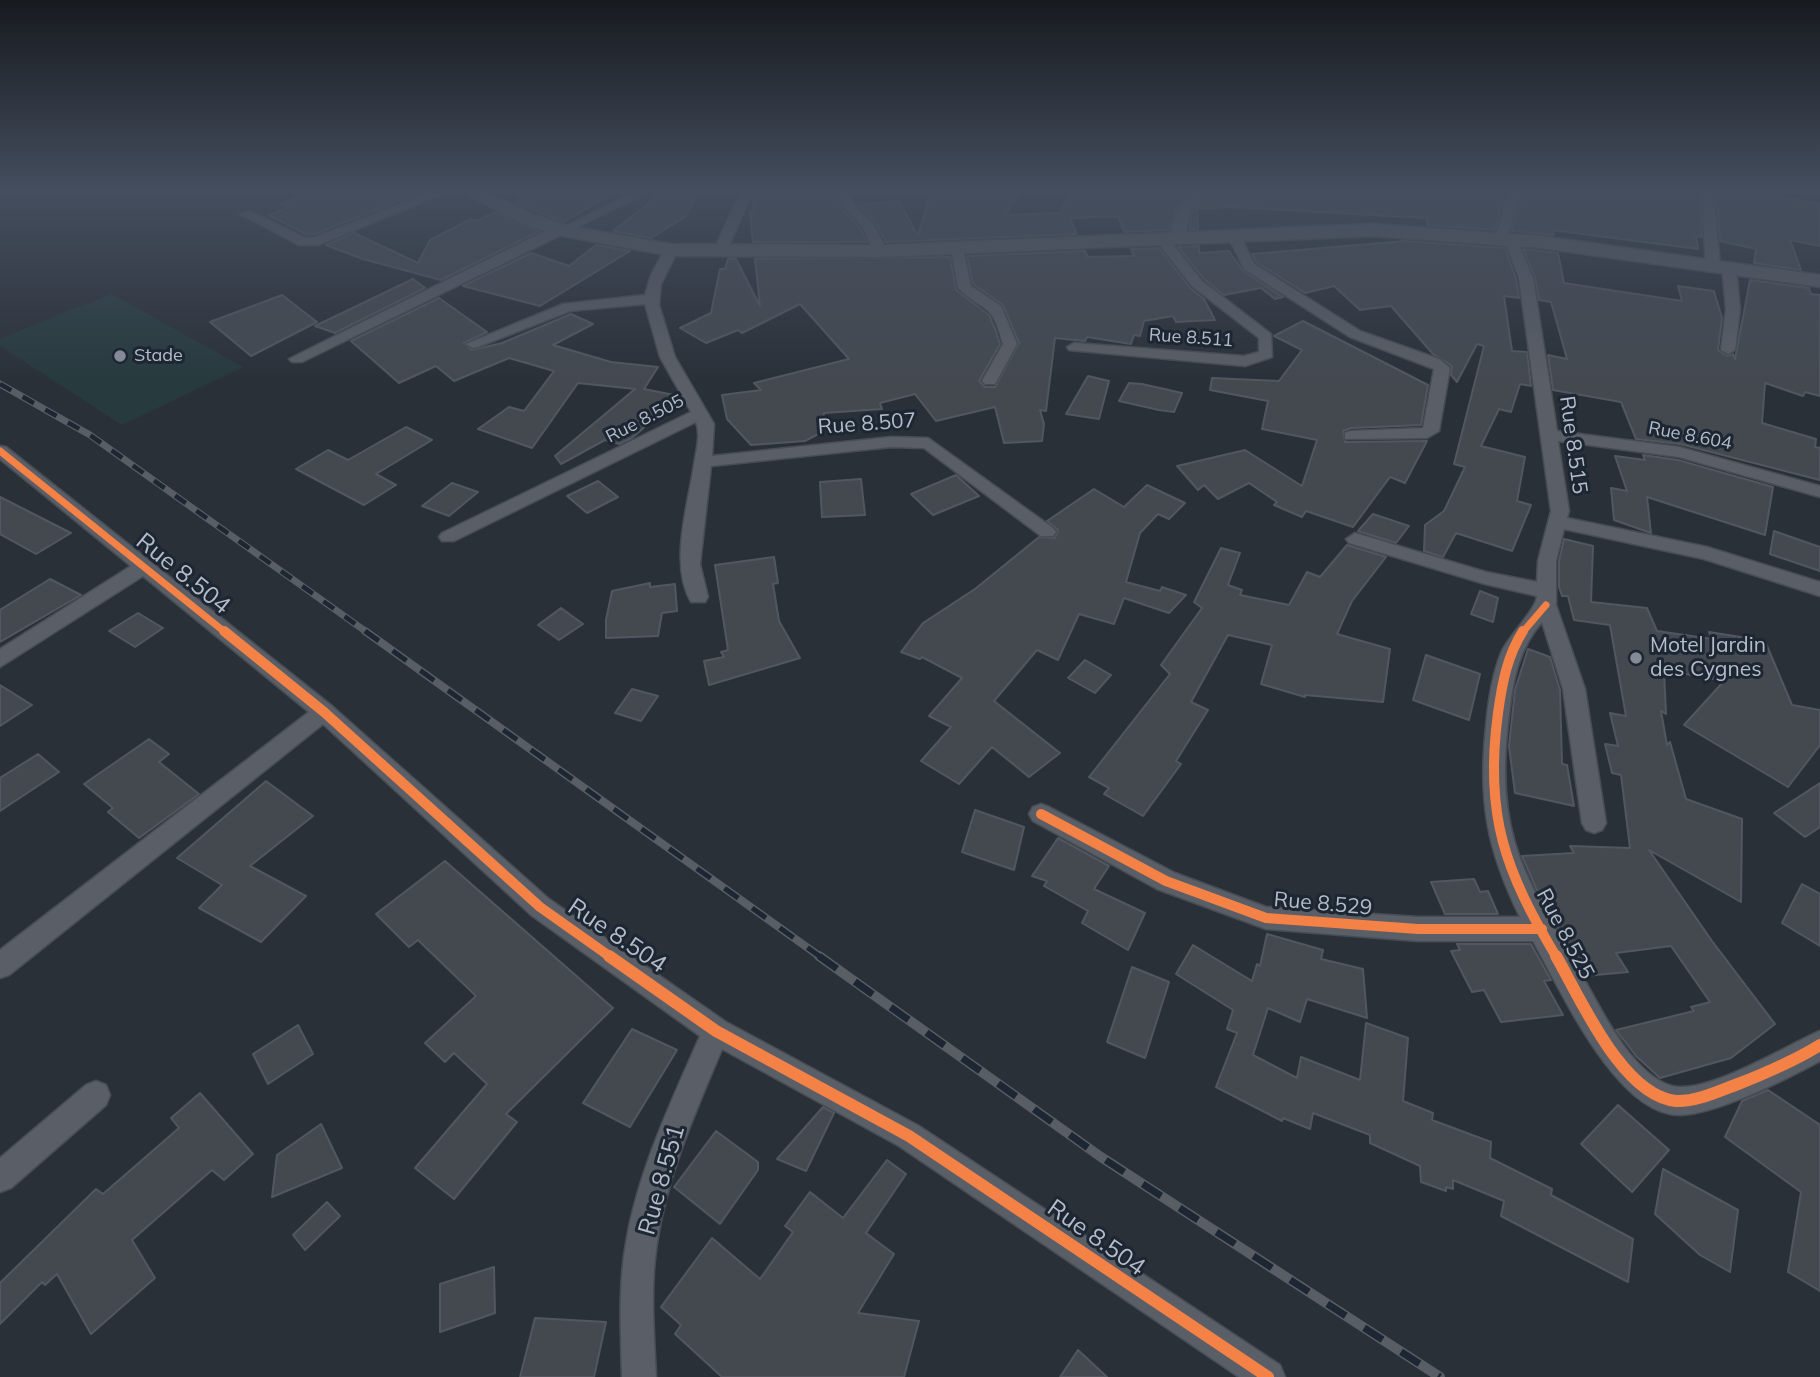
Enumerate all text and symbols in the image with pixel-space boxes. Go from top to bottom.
street label: Rue 8.511 [1148,324,1234,352]
place label: Stade [134,345,183,367]
marker: Stade [112,348,128,364]
street label: Rue 8.505 [602,390,688,448]
street label: Rue 8.515 [1554,394,1592,496]
street label: Rue 8.507 [817,408,917,440]
street label: Rue 8.604 [1646,417,1734,455]
street label: Rue 8.504 [130,527,236,621]
place label: Motel Jardin des Cygnes [1650,633,1766,683]
marker: Motel Jardin des Cygnes [1628,650,1644,666]
street label: Rue 8.525 [1531,884,1599,984]
street label: Rue 8.529 [1273,887,1373,921]
street label: Rue 8.504 [562,893,672,979]
street label: Rue 8.551 [633,1122,691,1238]
street label: Rue 8.504 [1042,1194,1150,1282]

